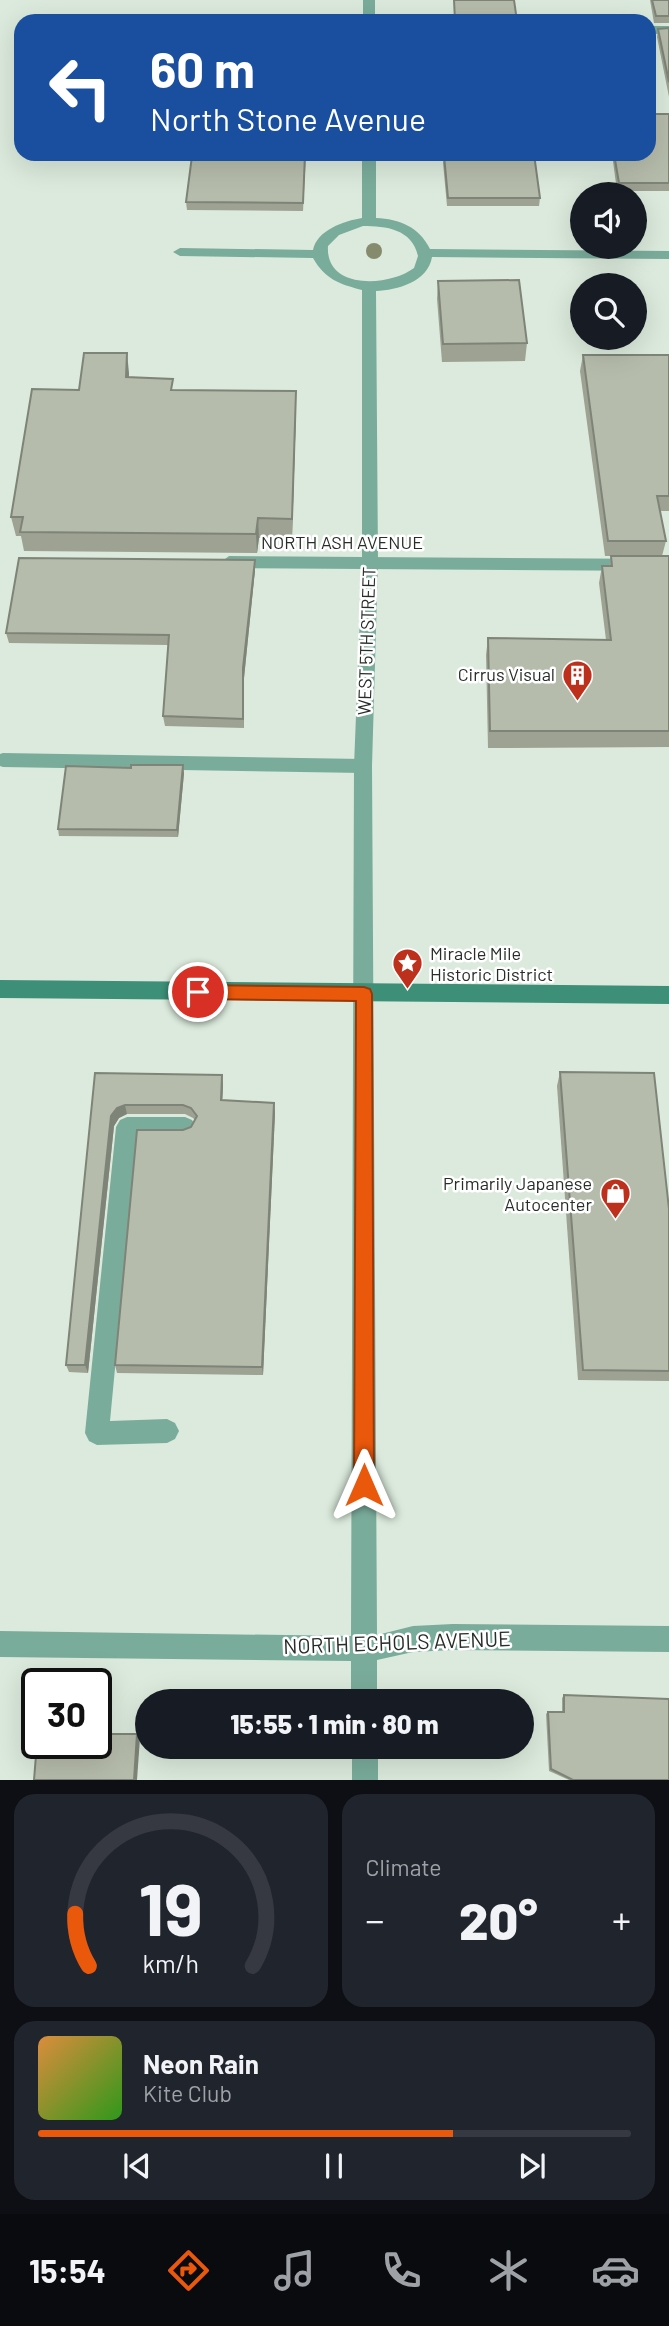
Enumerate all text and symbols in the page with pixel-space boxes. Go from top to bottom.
text: 60 m [150,39,255,98]
icon: left [35,42,126,133]
text: North Stone Avenue [150,99,426,137]
map controls [570,182,647,350]
button: sound [570,182,647,259]
button: search [570,273,647,350]
street label: NORTH ASH AVENUE [261,531,423,553]
street label: WEST 5TH STREET [352,566,380,716]
building icon: Cirrus Visual [561,658,595,702]
place label: Cirrus Visual [458,663,555,685]
place label: Miracle Mile Historic District [430,942,553,985]
place icon: Miracle Mile Historic District [390,947,424,991]
pin [168,962,228,1022]
icon: arrive [179,973,217,1011]
place label: Primarily Japanese Autocenter [443,1172,592,1215]
shop icon: Primarily Japanese Autocenter [598,1177,632,1221]
position arrow [327,1448,401,1522]
street label: NORTH ECHOLS AVENUE [283,1625,511,1658]
speed limit sign: 30 [21,1668,112,1759]
text: 15:55 · 1 min · 80 m [230,1708,439,1739]
text: Climate [366,1853,442,1881]
text: 19 [139,1864,203,1952]
text: 20° [459,1888,538,1950]
text: − [366,1896,385,1942]
text: + [612,1896,631,1942]
text: km/h [142,1948,199,1978]
text: Neon Rain [143,2048,259,2079]
text: Kite Club [143,2079,232,2107]
icon: previous [118,2147,156,2185]
icon: pause [315,2147,353,2185]
icon: next [513,2147,551,2185]
icon: directions [164,2246,213,2295]
icon: music [270,2246,319,2295]
icon: phone [377,2246,426,2295]
icon: climate [484,2246,533,2295]
icon: car [591,2246,640,2295]
text: 15:54 [29,2251,106,2289]

